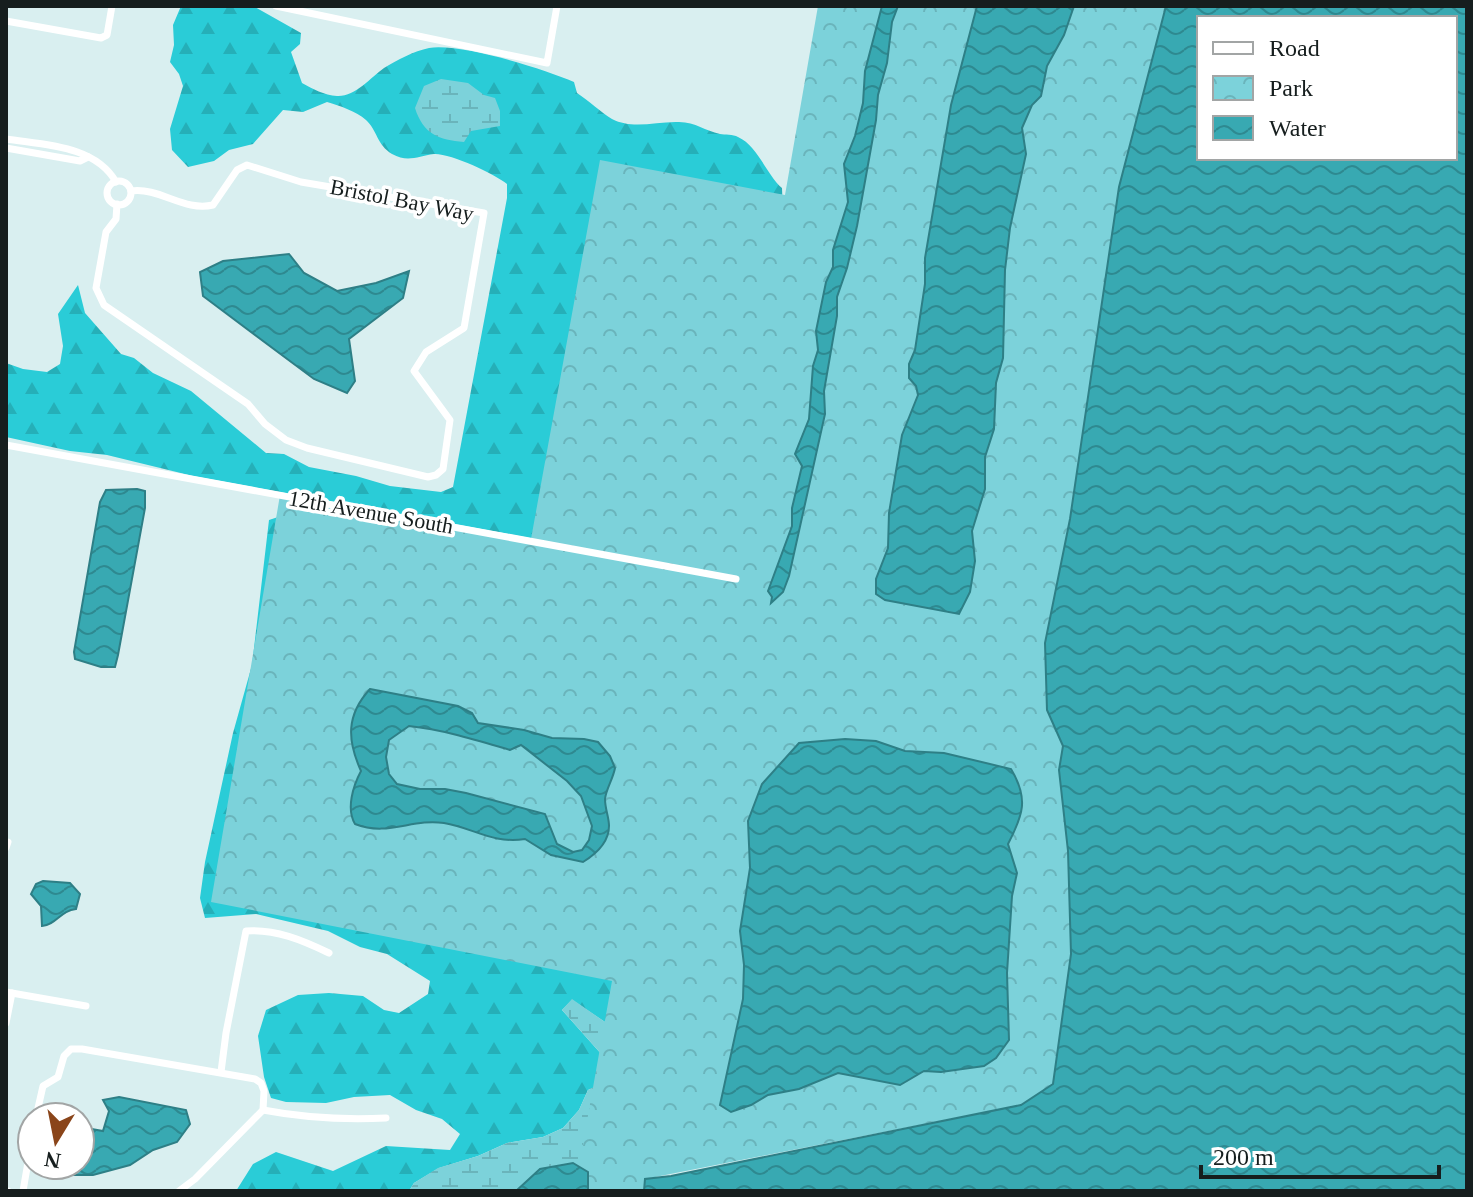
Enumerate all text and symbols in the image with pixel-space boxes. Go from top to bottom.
legend [1197,16,1457,160]
text: Road [1269,35,1320,61]
text: Park [1269,75,1313,101]
text: Water [1269,115,1326,141]
street label: Bristol Bay Way [328,174,476,226]
street label: 12th Avenue South [287,485,455,539]
north arrow [16,1101,96,1181]
scale bar [1201,1129,1439,1179]
text: 200 m [1213,1144,1274,1170]
text: N [43,1146,63,1174]

